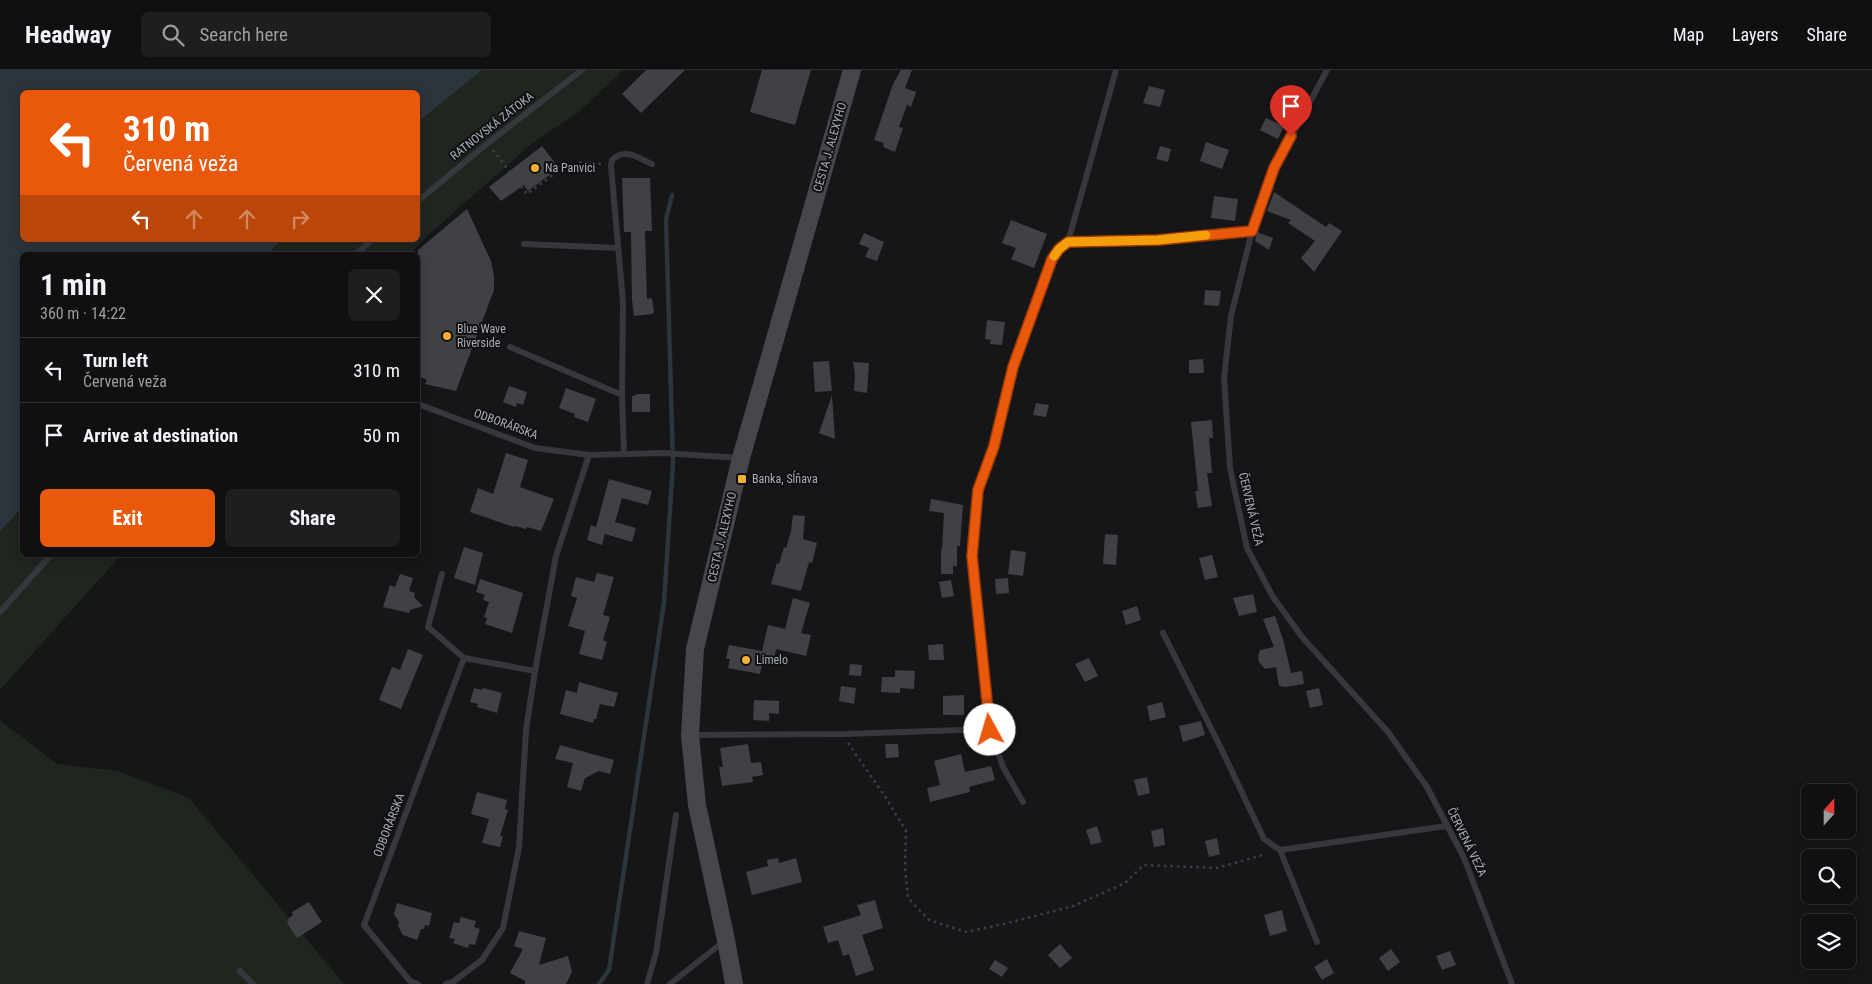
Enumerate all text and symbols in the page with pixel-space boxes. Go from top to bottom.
search box [141,12,491,57]
text: Headway [25,21,111,49]
icon: search [159,21,187,49]
text: Search here [199,23,288,46]
text: Map [1673,24,1704,45]
text: Layers [1732,24,1779,45]
text: Share [1807,24,1847,45]
pin [1270,85,1312,136]
street label: RATNOVSKÁ ZÁTOKA [447,88,536,163]
icon: arrive [1277,92,1305,120]
street label: CESTA J. ALEXYHO [811,101,849,193]
text: 310 m [123,109,210,150]
icon: left [40,110,105,175]
text: Červená veža [123,151,238,176]
place label: Na Panvici [545,161,595,175]
marker: Na Panvici [529,162,541,174]
icon: left [127,205,155,233]
icon: ahead [180,205,208,233]
icon: ahead [233,205,261,233]
icon: right [286,205,314,233]
text: 1 min [40,267,107,302]
button: close [348,269,400,321]
text: 360 m · 14:22 [40,304,126,323]
place label: Blue Wave Riverside [457,322,506,350]
marker: Blue Wave Riverside [441,330,453,342]
text: Turn left [83,349,148,372]
icon: left [40,356,68,384]
text: 310 m [353,359,400,382]
text: Červená veža [83,372,167,391]
street label: ODBORÁRSKA [472,405,540,442]
icon: arrive [40,421,68,449]
text: Arrive at destination [83,424,238,447]
text: 50 m [363,424,400,447]
place label: Banka, Sĺňava [752,470,818,486]
street label: ČERVENÁ VEŽA [1236,471,1267,547]
marker: Banka, Sĺňava [736,473,748,485]
button: Exit [40,489,215,547]
button: Share [225,489,400,547]
street label: CESTA J. ALEXYHO [705,490,739,584]
place label: Limelo [756,653,788,667]
marker: Limelo [740,654,752,666]
position arrow [963,703,1015,755]
north arrow [1801,784,1856,839]
map controls [1801,784,1856,969]
street label: ODBORÁRSKA [369,791,408,859]
street label: ČERVENÁ VEŽA [1444,805,1491,879]
button: search [1801,849,1856,904]
button: layers [1801,914,1856,969]

